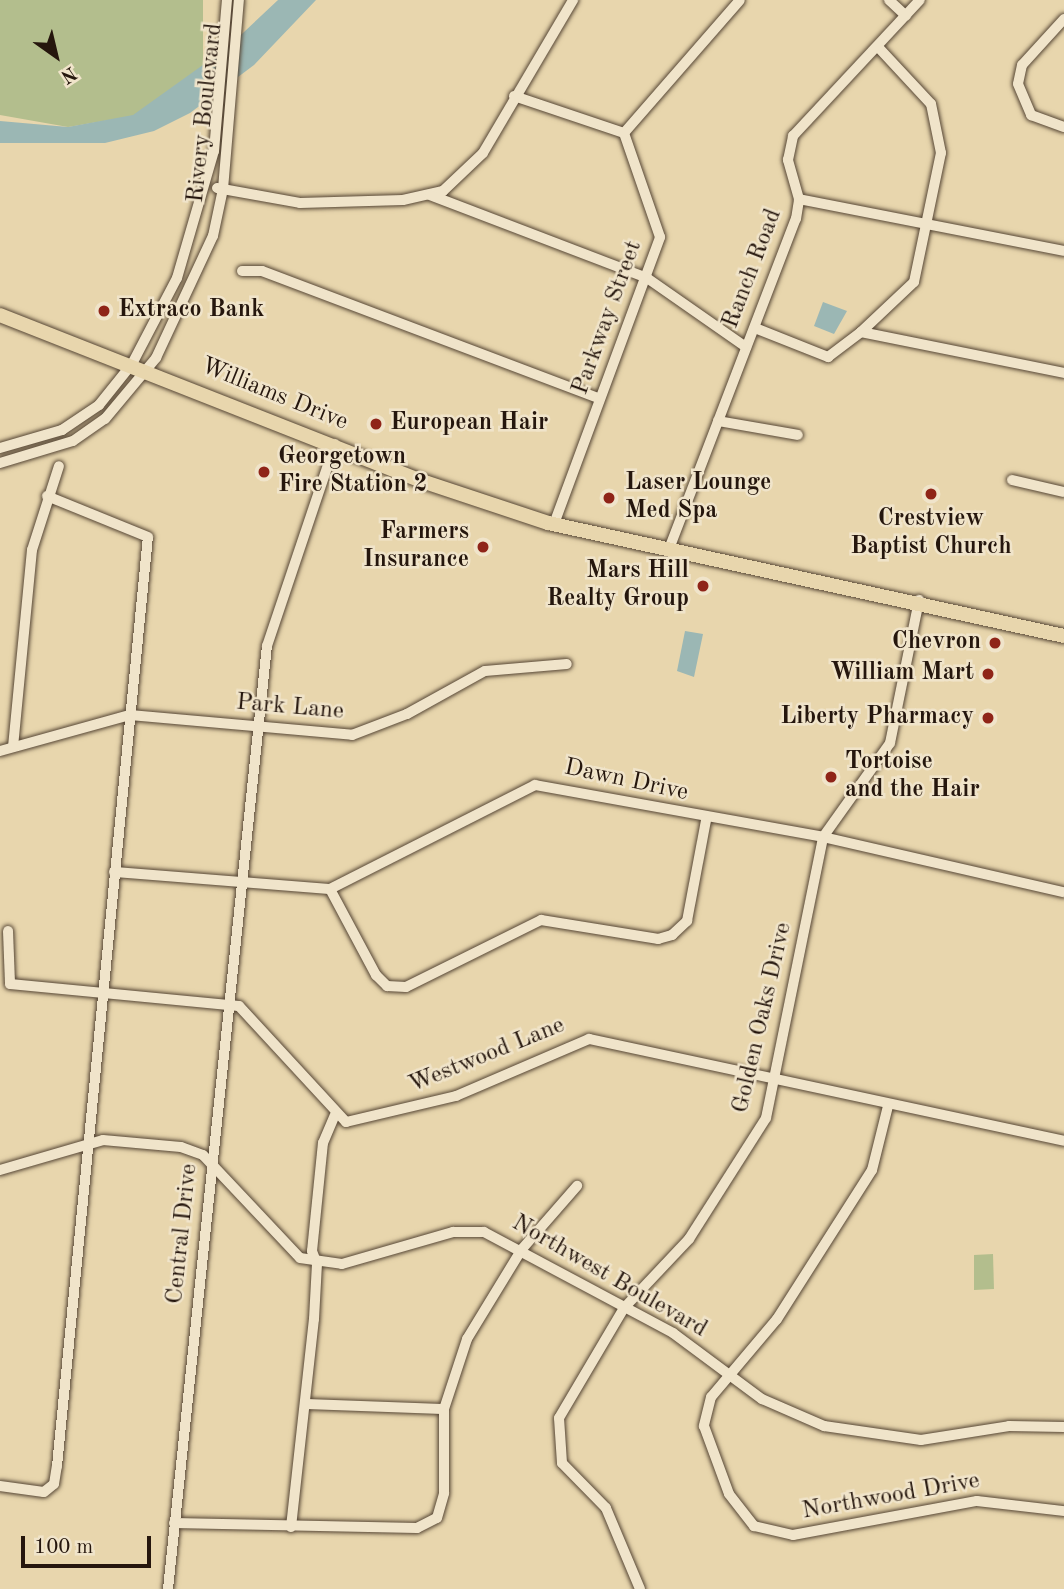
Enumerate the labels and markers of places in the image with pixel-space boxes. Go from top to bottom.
place label: Extraco Bank [118,297,264,325]
marker: Extraco Bank [96,303,112,319]
place label: European Hair [390,410,548,438]
marker: European Hair [368,416,384,432]
place label: Georgetown Fire Station 2 [278,444,427,500]
marker: Georgetown Fire Station 2 [256,464,272,480]
place label: Laser Lounge Med Spa [625,470,771,526]
marker: Crestview Baptist Church [923,486,939,502]
marker: Laser Lounge Med Spa [599,488,619,508]
place label: Crestview Baptist Church [850,506,1012,562]
place label: Farmers Insurance [363,519,469,575]
marker: Farmers Insurance [475,539,491,555]
place label: Mars Hill Realty Group [546,558,689,614]
marker: Mars Hill Realty Group [695,578,711,594]
place label: Chevron [892,629,981,657]
marker: Chevron [987,635,1003,651]
place label: William Mart [830,660,974,688]
marker: William Mart [980,666,996,682]
place label: Liberty Pharmacy [780,704,974,732]
marker: Liberty Pharmacy [980,710,996,726]
place label: Tortoise and the Hair [845,749,980,805]
marker: Tortoise and the Hair [823,769,839,785]

